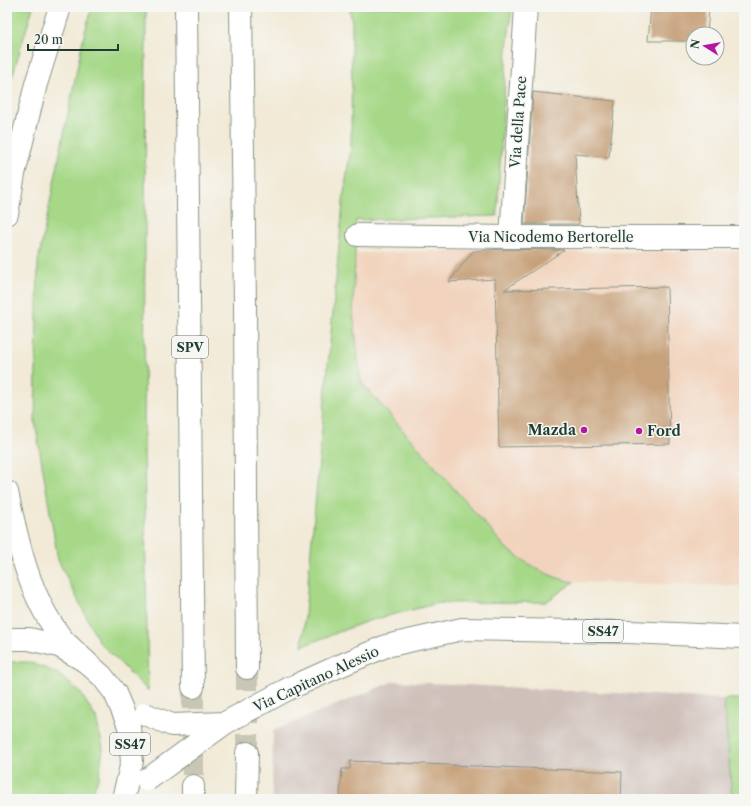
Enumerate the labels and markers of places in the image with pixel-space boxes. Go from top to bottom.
place label: Mazda [528,421,577,439]
place label: Ford [647,422,682,440]
marker: Mazda [579,425,589,435]
marker: Ford [634,426,644,436]

